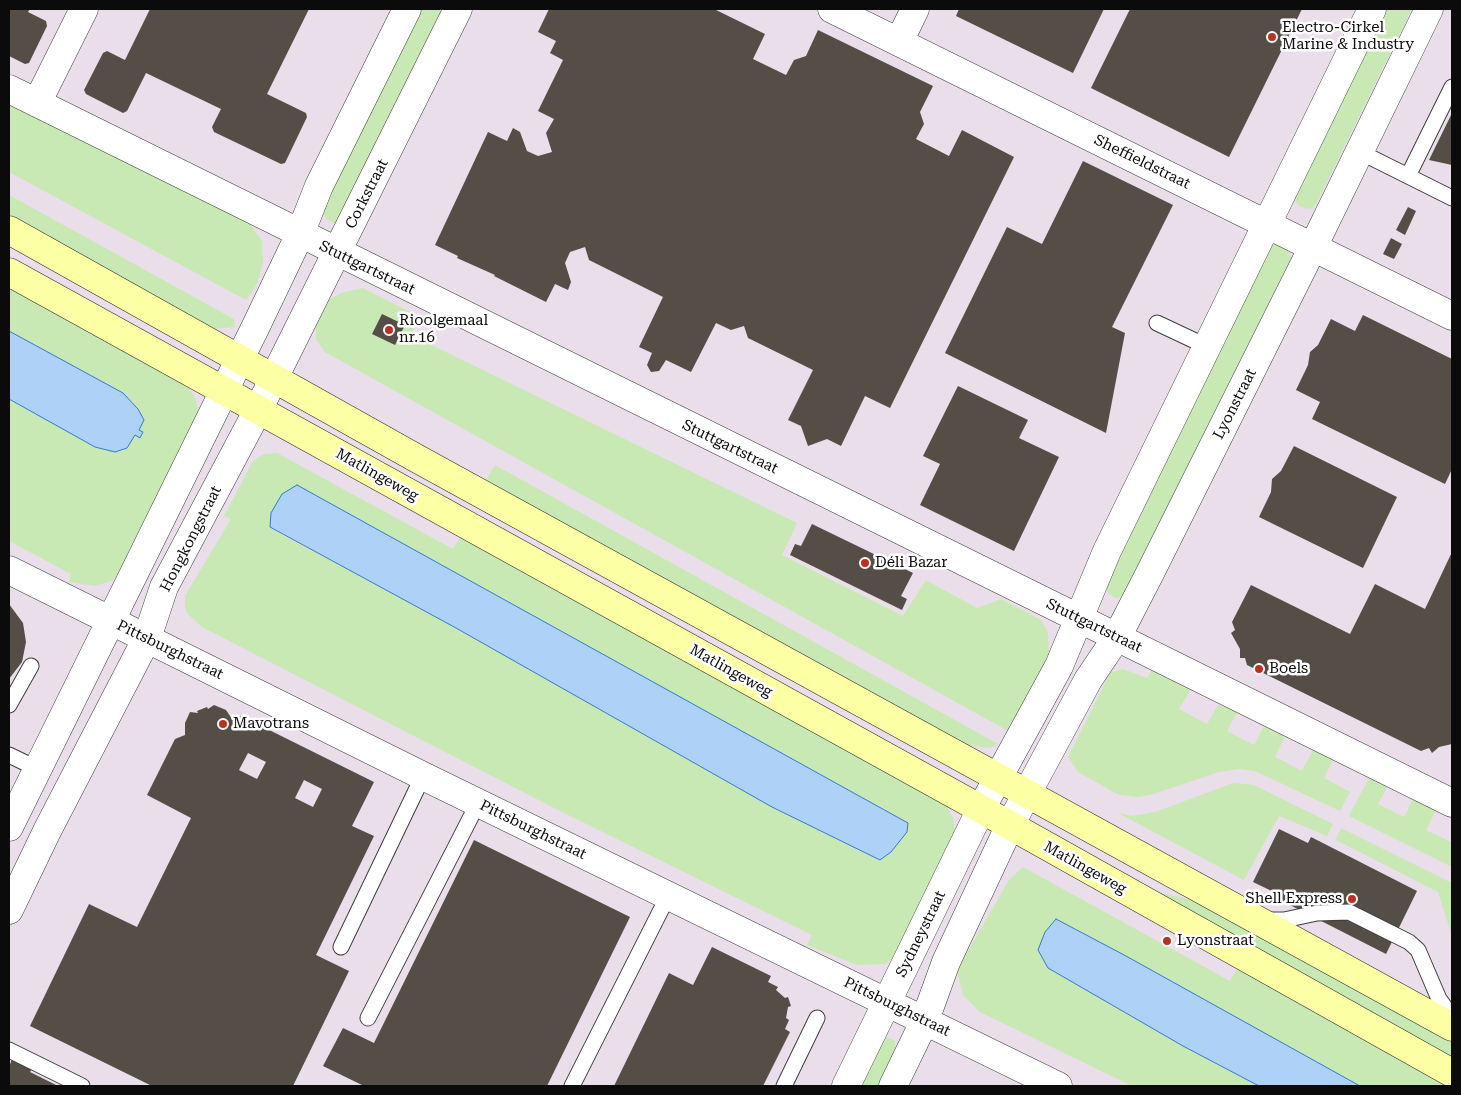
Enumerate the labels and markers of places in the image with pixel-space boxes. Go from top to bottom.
place label: Electro-Cirkel Marine & Industry [1282,19,1414,54]
marker: Electro-Cirkel Marine & Industry [1266,31,1278,43]
place label: Rioolgemaal nr.16 [399,312,488,347]
marker: Rioolgemaal nr.16 [383,324,395,336]
place label: Déli Bazar [875,554,947,572]
marker: Déli Bazar [859,557,871,569]
place label: Boels [1269,660,1308,678]
marker: Boels [1253,663,1265,675]
place label: Mavotrans [233,715,309,733]
marker: Mavotrans [217,718,229,730]
place label: Shell Express [1245,890,1342,908]
marker: Shell Express [1346,893,1358,905]
place label: Lyonstraat [1177,932,1254,950]
marker: Lyonstraat [1161,935,1173,947]

